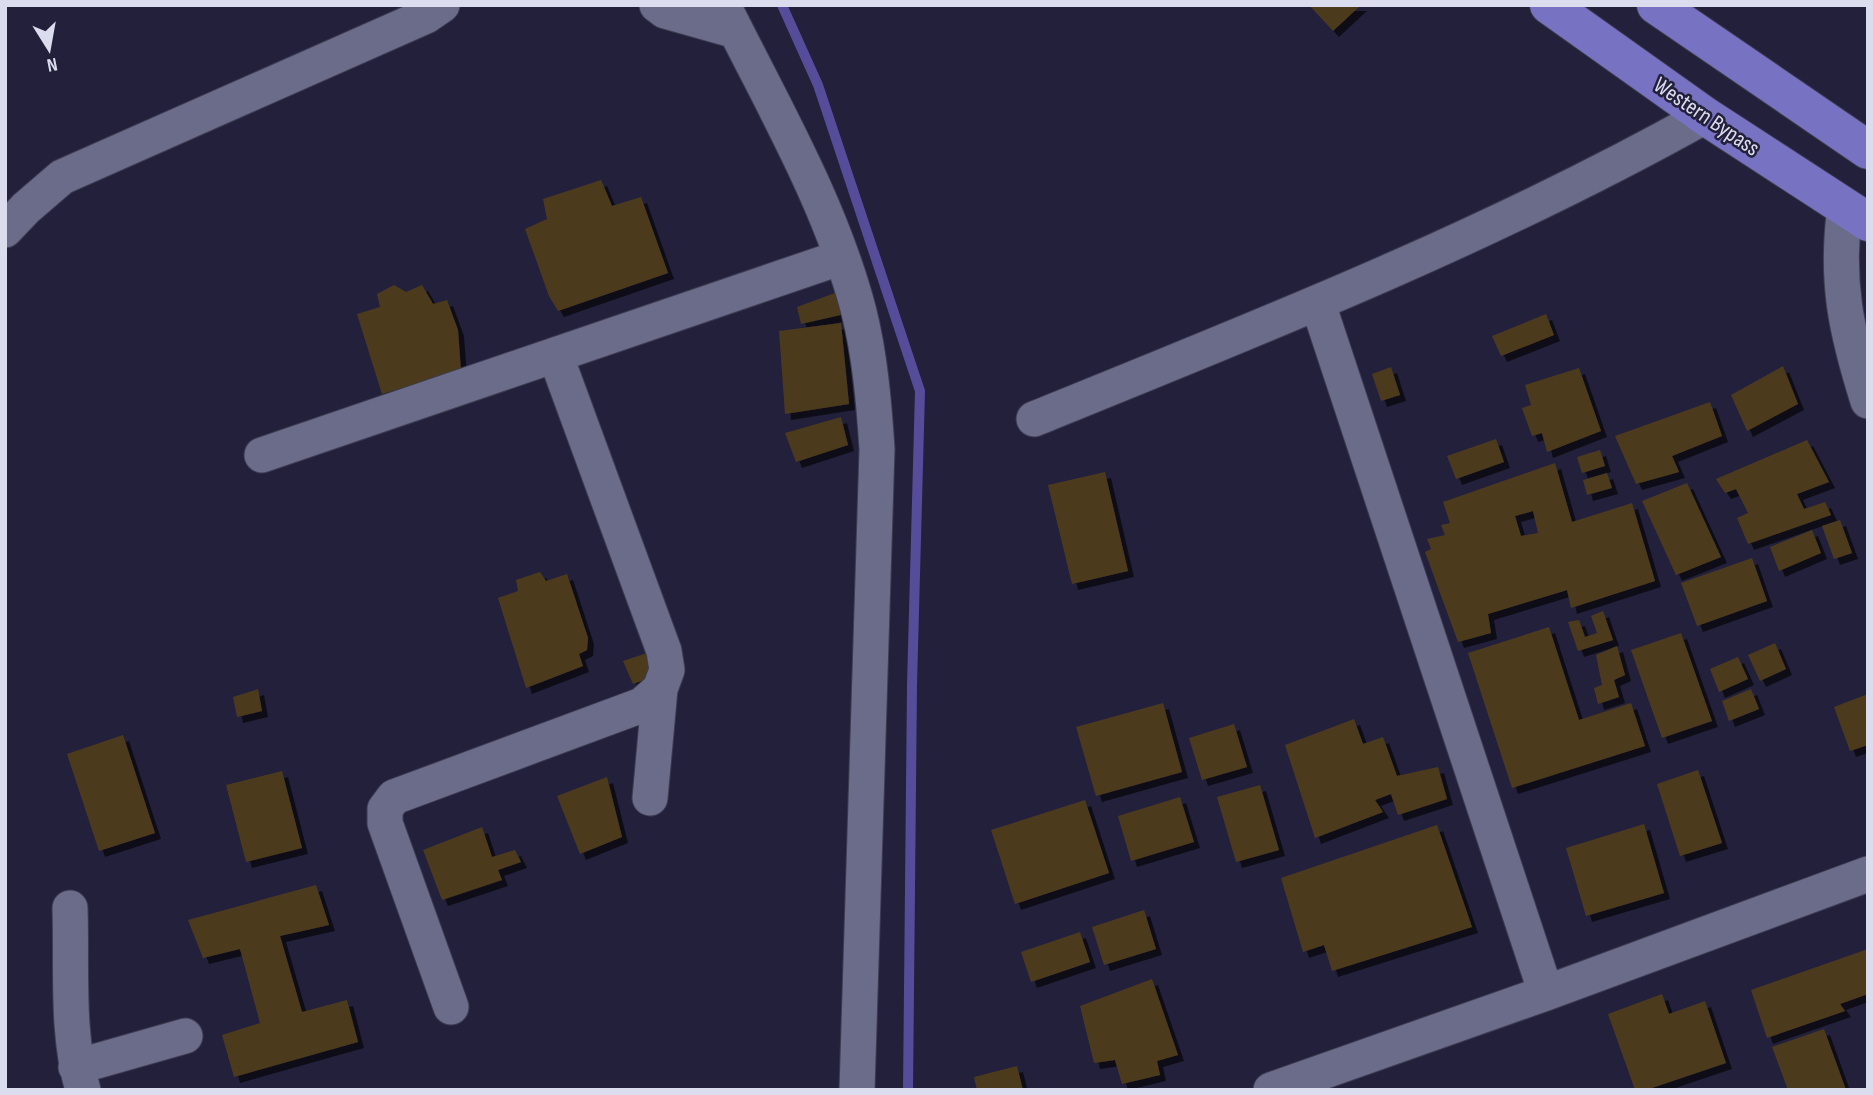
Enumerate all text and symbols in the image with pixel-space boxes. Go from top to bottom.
north arrow [14,14,84,84]
text: N [45,52,59,76]
street label: Western Bypass [1648,71,1765,162]

